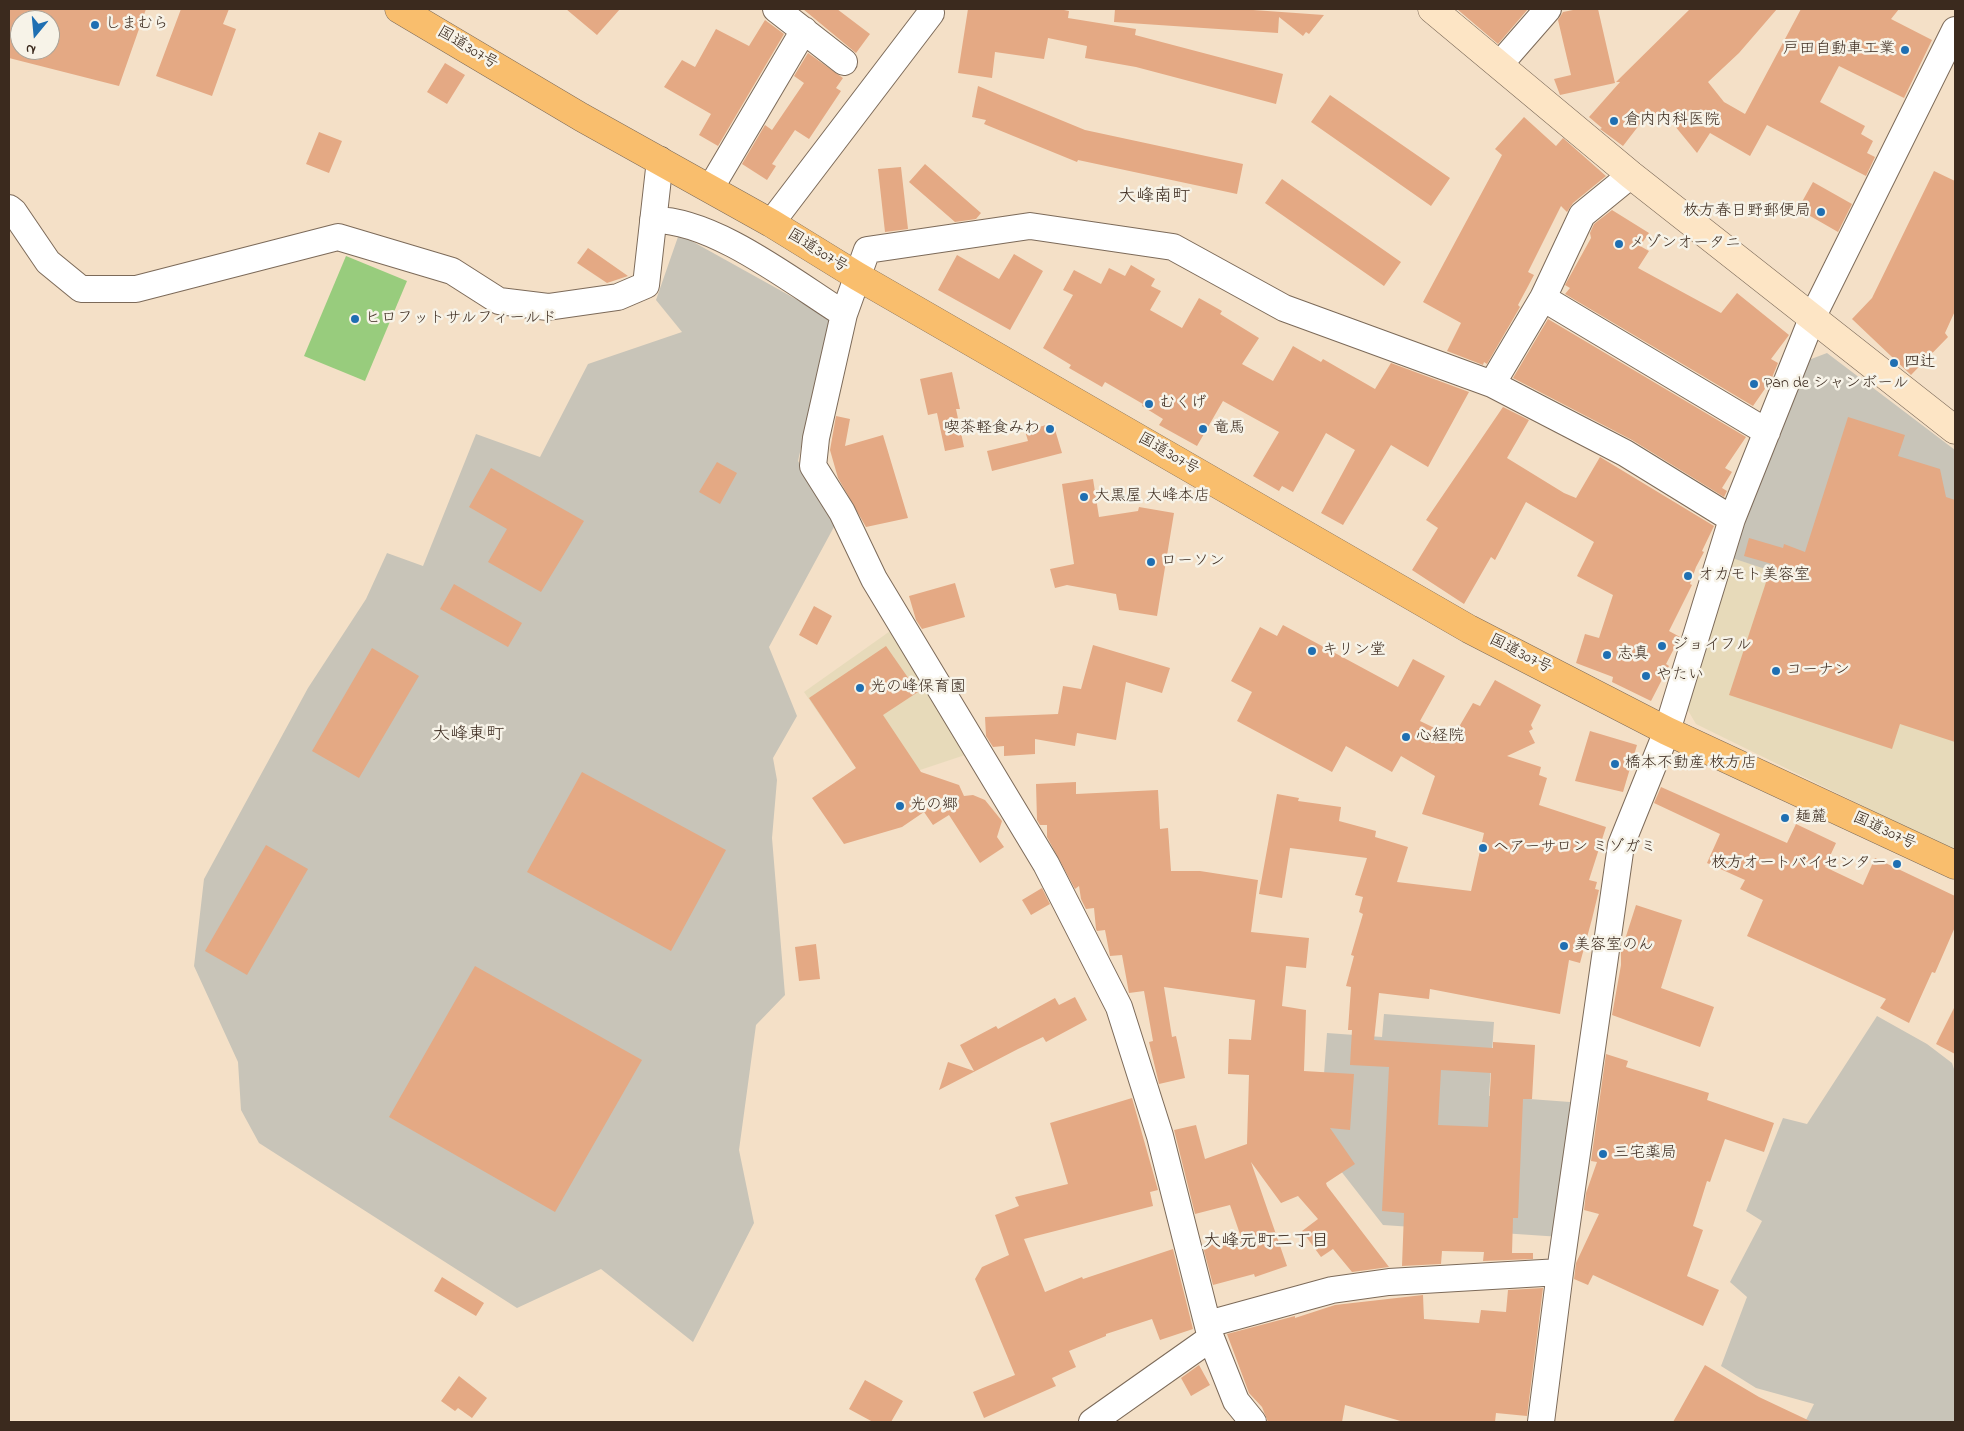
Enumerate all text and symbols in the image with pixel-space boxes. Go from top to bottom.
north arrow [10,10,60,60]
place label: しまむら [105,15,169,35]
marker: しまむら [89,19,101,31]
street label: 国道307号 [433,23,501,75]
text: N [23,37,38,60]
place label: 戸田自動車工業 [1783,40,1895,60]
marker: 戸田自動車工業 [1899,44,1911,56]
place label: 倉内内科医院 [1624,111,1720,131]
marker: 倉内内科医院 [1608,115,1620,127]
district label: 大峰南町 [1118,187,1190,209]
place label: 枚方春日野郵便局 [1683,202,1811,222]
marker: 枚方春日野郵便局 [1815,206,1827,218]
street label: 国道307号 [783,226,851,278]
place label: メゾンオータニ [1629,234,1741,254]
marker: メゾンオータニ [1613,238,1625,250]
place label: ヒロフットサルフィールド [365,309,557,329]
marker: ヒロフットサルフィールド [349,313,361,325]
place label: 四辻 [1904,353,1936,373]
marker: 四辻 [1888,357,1900,369]
place label: Pan de シャンボール [1764,374,1909,394]
marker: Pan de シャンボール [1748,378,1760,390]
place label: むくげ [1159,394,1207,414]
marker: むくげ [1143,398,1155,410]
place label: 喫茶軽食みわ [944,419,1040,439]
place label: 竜馬 [1213,419,1245,439]
marker: 喫茶軽食みわ [1044,423,1056,435]
marker: 竜馬 [1197,423,1209,435]
street label: 国道307号 [1134,430,1202,480]
place label: 大黒屋 大峰本店 [1094,487,1210,507]
marker: 大黒屋 大峰本店 [1078,491,1090,503]
place label: ローソン [1161,552,1225,572]
marker: ローソン [1145,556,1157,568]
place label: オカモト美容室 [1698,566,1810,586]
marker: オカモト美容室 [1682,570,1694,582]
street label: 国道307号 [1485,631,1555,679]
place label: ジョイフル [1672,636,1752,656]
marker: ジョイフル [1656,640,1668,652]
place label: キリン堂 [1322,641,1386,661]
marker: キリン堂 [1306,645,1318,657]
place label: 志真 [1617,645,1649,665]
marker: 志真 [1601,649,1613,661]
place label: コーナン [1786,661,1850,681]
marker: コーナン [1770,665,1782,677]
place label: やたい [1656,666,1704,686]
marker: やたい [1640,670,1652,682]
place label: 光の峰保育園 [870,678,966,698]
marker: 光の峰保育園 [854,682,866,694]
district label: 大峰東町 [432,725,504,747]
place label: 心経院 [1416,727,1464,747]
marker: 心経院 [1400,731,1412,743]
place label: 橋本不動産 枚方店 [1625,754,1757,774]
marker: 橋本不動産 枚方店 [1609,758,1621,770]
place label: 光の郷 [910,796,958,816]
marker: 光の郷 [894,800,906,812]
place label: 麺麓 [1795,808,1827,828]
street label: 国道307号 [1849,809,1919,855]
marker: 麺麓 [1779,812,1791,824]
place label: ヘアーサロン ミゾガミ [1493,838,1656,858]
marker: ヘアーサロン ミゾガミ [1477,842,1489,854]
place label: 枚方オートバイセンター [1711,854,1887,874]
marker: 枚方オートバイセンター [1891,858,1903,870]
place label: 美容室のん [1574,936,1654,956]
marker: 美容室のん [1558,940,1570,952]
place label: 三宅薬局 [1613,1144,1677,1164]
marker: 三宅薬局 [1597,1148,1609,1160]
district label: 大峰元町二丁目 [1203,1232,1329,1254]

